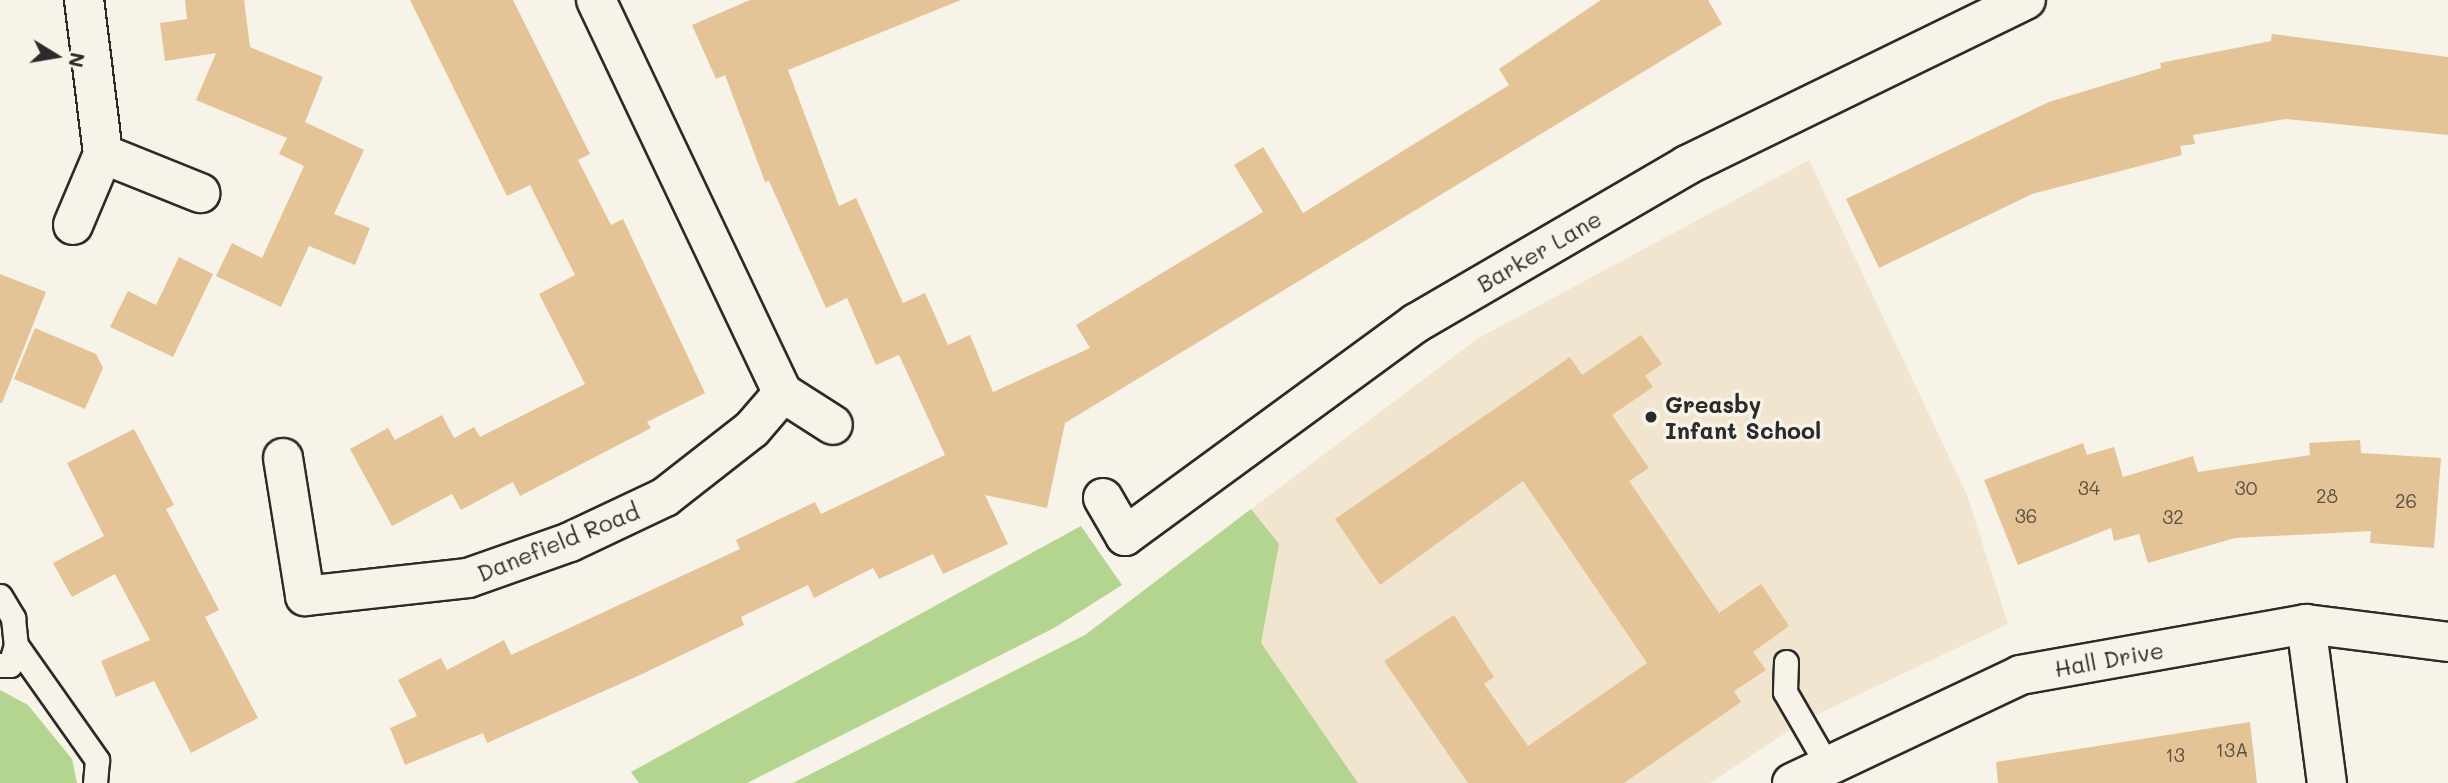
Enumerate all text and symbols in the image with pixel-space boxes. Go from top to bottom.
north arrow [21,21,91,91]
text: N [63,51,91,70]
street label: Barker Lane [1472,204,1606,298]
place label: Greasby Infant School [1665,390,1821,444]
marker: Greasby Infant School [1643,409,1659,425]
house number: 34 [2078,477,2100,499]
house number: 30 [2235,477,2257,499]
house number: 28 [2316,485,2338,507]
house number: 26 [2395,490,2417,512]
street label: Danefield Road [473,497,643,587]
house number: 36 [2015,505,2037,527]
house number: 32 [2162,506,2184,528]
street label: Hall Drive [2052,636,2166,682]
house number: 13A [2216,739,2248,761]
house number: 13 [2165,744,2185,766]

